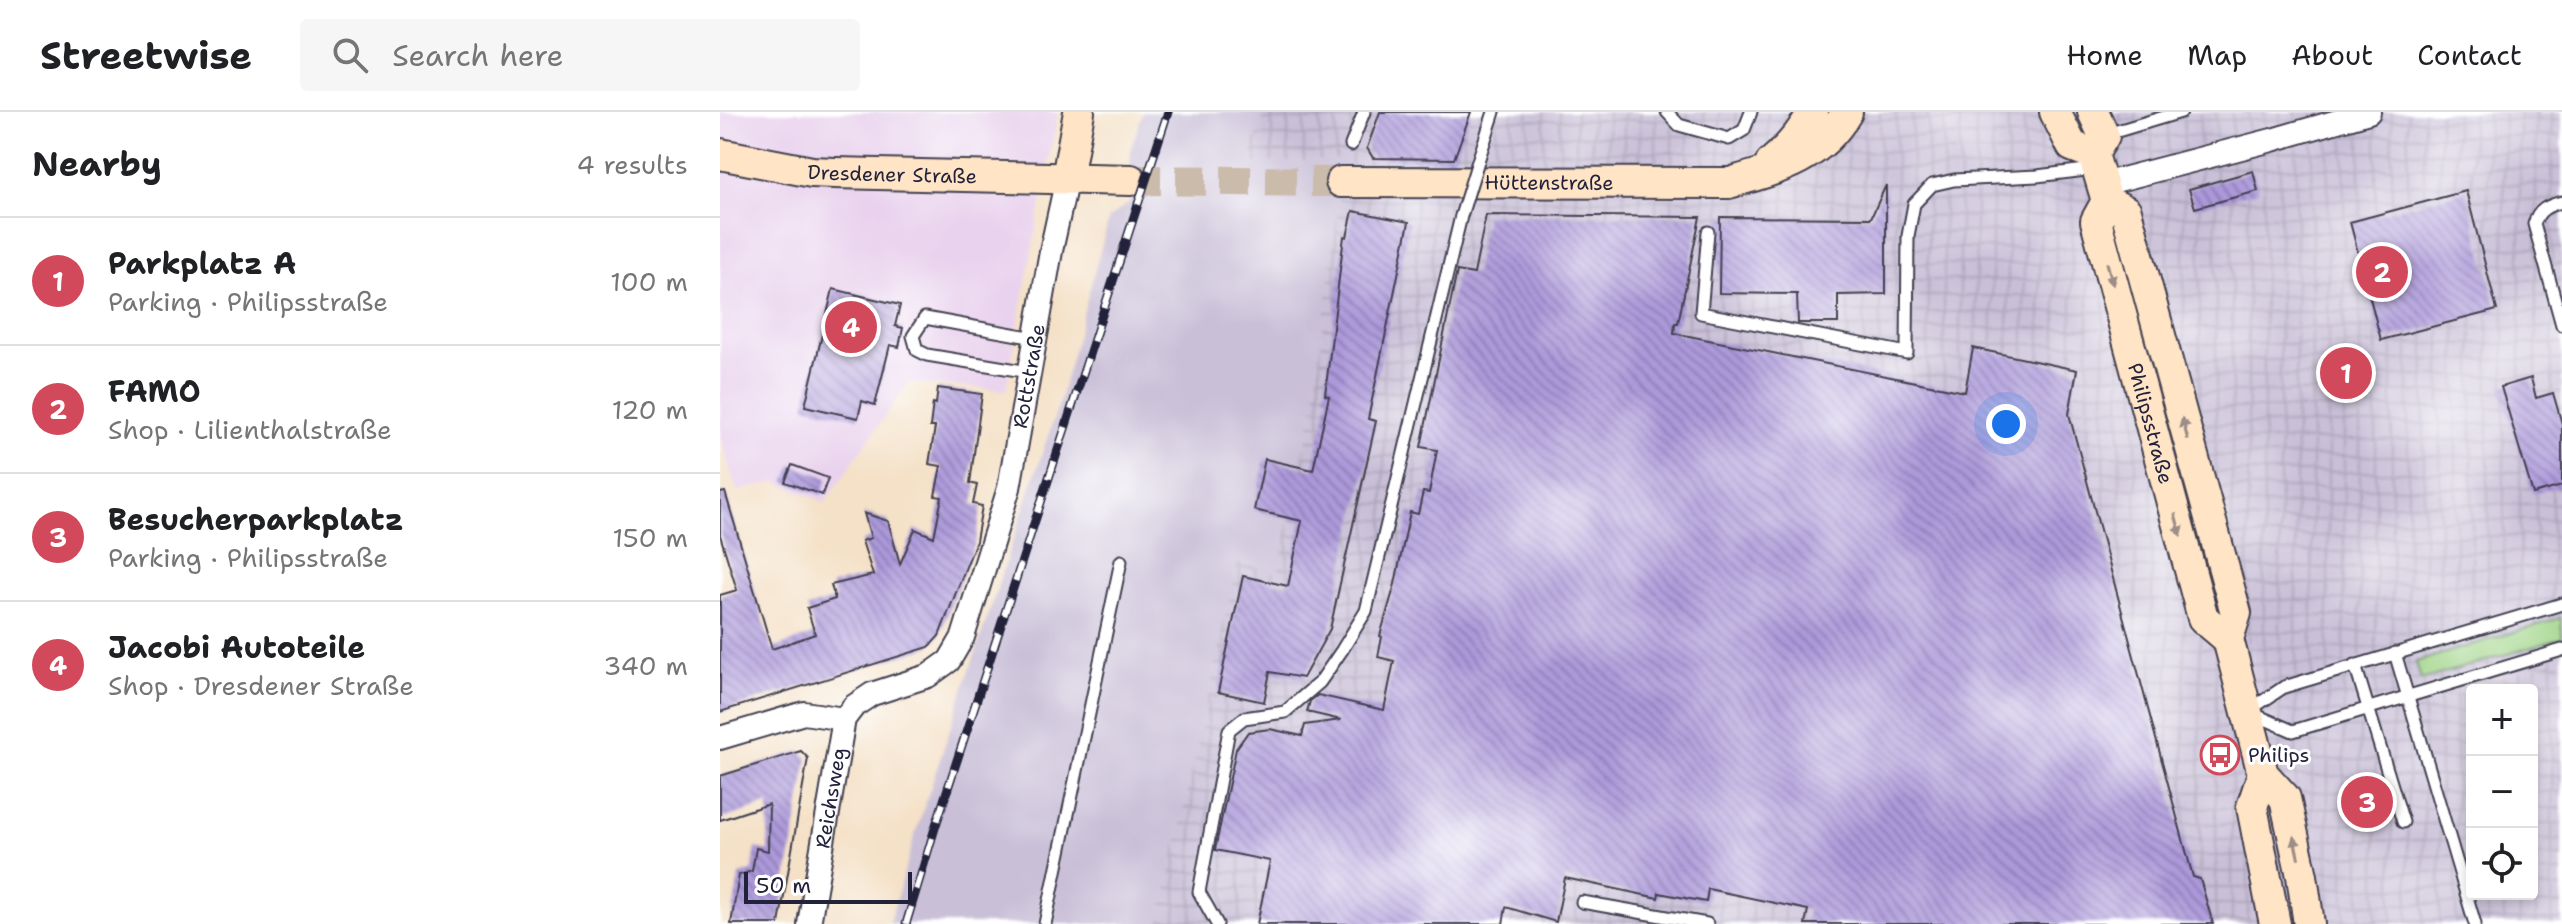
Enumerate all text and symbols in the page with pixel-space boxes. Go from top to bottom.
search box [300,19,860,91]
text: Streetwise [40,30,252,81]
icon: search [328,33,372,77]
text: Search here [392,35,564,76]
text: Home [2066,36,2143,74]
text: Map [2187,36,2247,74]
text: About [2291,36,2373,74]
text: Contact [2417,36,2522,74]
text: Nearby [32,141,162,187]
text: 4 results [576,147,688,182]
street label: Dresdener Straße [807,159,977,189]
street label: Hüttenstraße [1484,169,1614,196]
pin: 2 [2356,242,2408,302]
text: Parkplatz A [108,243,296,284]
one-way arrow [2104,261,2116,286]
text: 1 [52,264,64,299]
text: 100 m [610,264,688,299]
text: Parking · Philipsstraße [108,284,388,319]
pin: 4 [825,297,877,357]
street label: Rottstraße [1007,322,1051,430]
pin: 1 [2320,343,2372,403]
street label: Philipsstraße [2122,360,2179,487]
text: FAMO [108,371,201,412]
text: 2 [49,392,67,427]
text: 120 m [612,392,688,427]
your location [1986,404,2026,444]
text: Shop · Lilienthalstraße [108,412,392,447]
one-way arrow [2178,417,2191,441]
text: Besucherparkplatz [108,499,404,540]
one-way arrow [2172,512,2184,537]
text: 3 [49,520,67,555]
text: 150 m [612,520,688,555]
text: Parking · Philipsstraße [108,540,388,575]
text: Jacobi Autoteile [108,627,365,668]
text: 4 [49,648,67,683]
text: 340 m [603,648,688,683]
text: Shop · Dresdener Straße [108,668,414,703]
map controls [2466,684,2538,900]
button: + [2466,684,2538,756]
bus stop icon: Philips [2199,734,2241,776]
place label: Philips [2248,742,2309,768]
street label: Reichsweg [809,746,852,850]
button: − [2466,756,2538,828]
pin: 3 [2341,772,2393,832]
button: locate [2466,828,2538,900]
one-way arrow [2289,834,2302,859]
scale bar [744,868,912,904]
text: 50 m [756,871,811,900]

